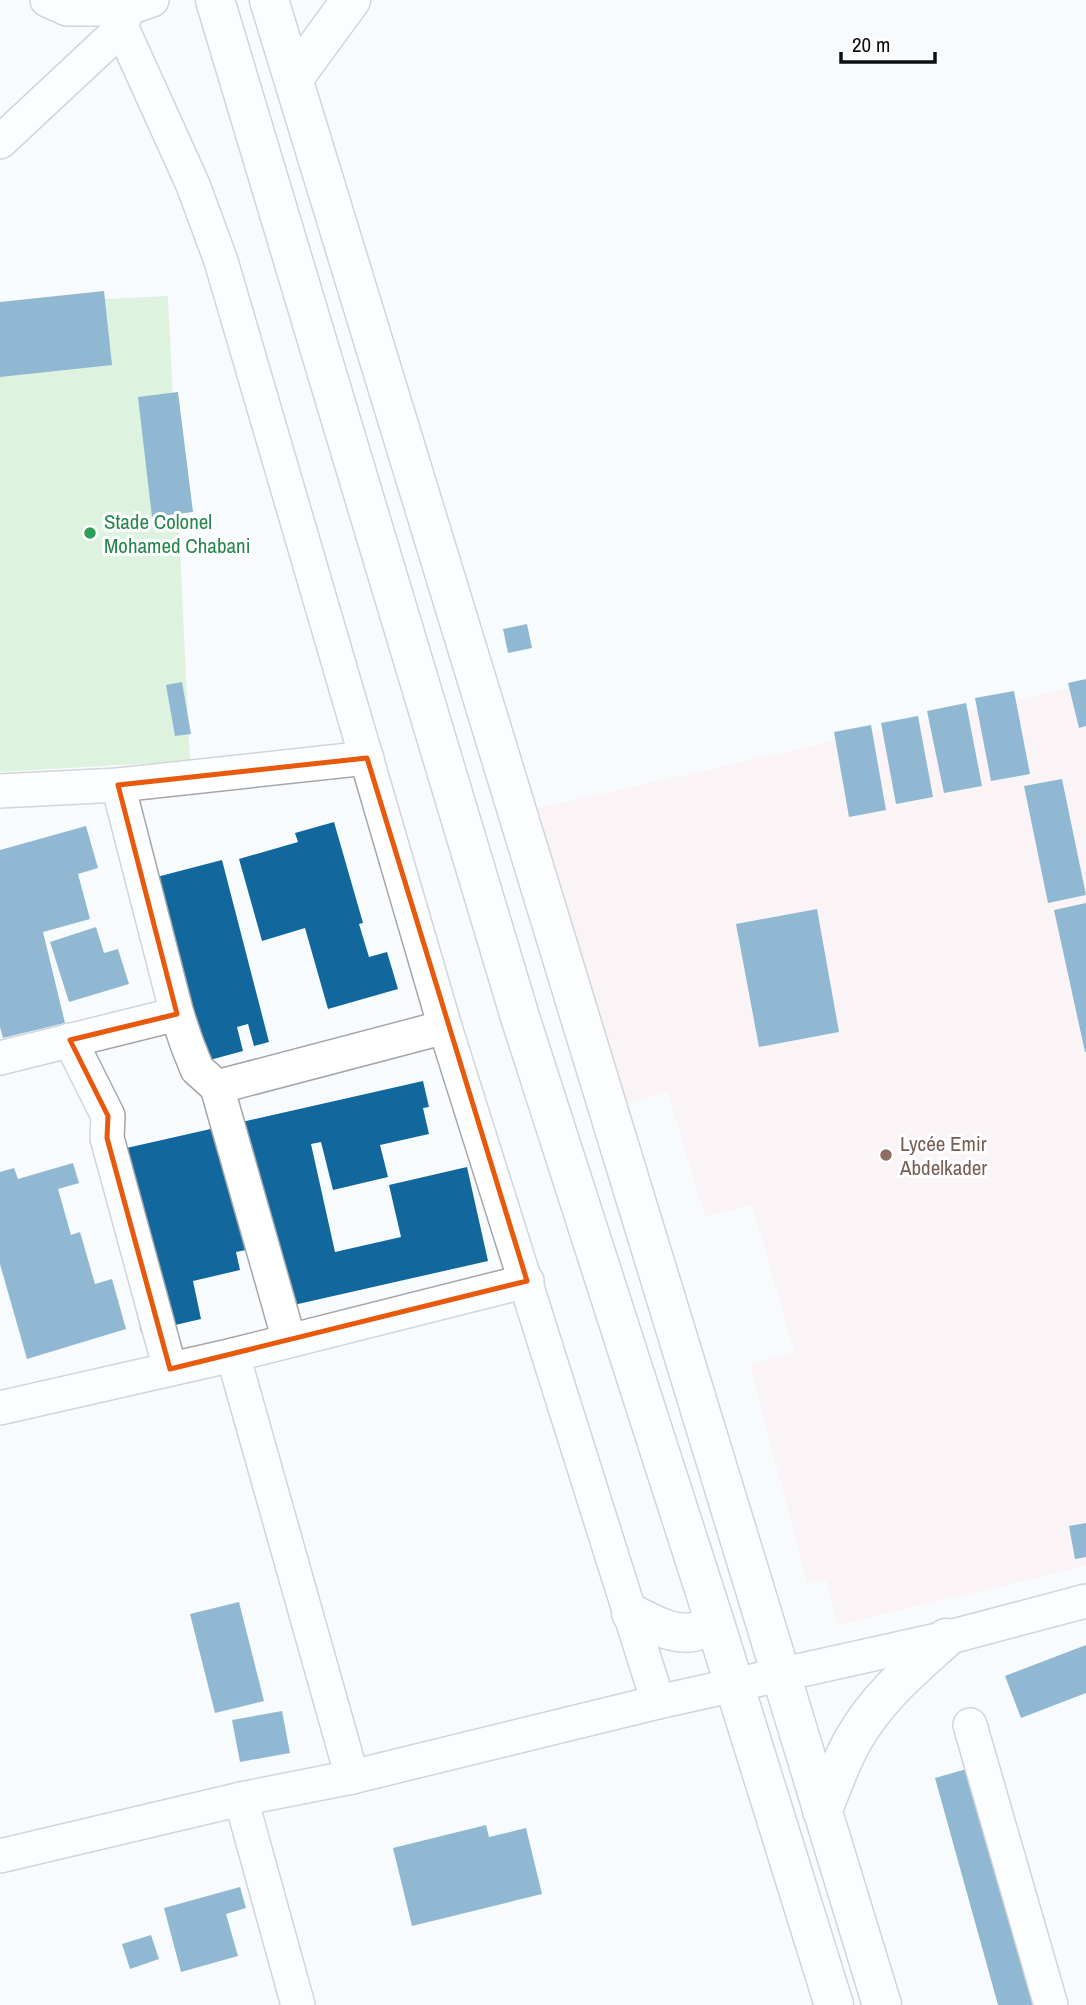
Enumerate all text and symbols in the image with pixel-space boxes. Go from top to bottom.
scale bar [841,21,936,65]
text: 20 m [852,30,890,59]
place label: Stade Colonel Mohamed Chabani [104,507,250,560]
marker: Stade Colonel Mohamed Chabani [82,525,98,541]
place label: Lycée Emir Abdelkader [899,1129,987,1182]
marker: Lycée Emir Abdelkader [878,1147,894,1163]

